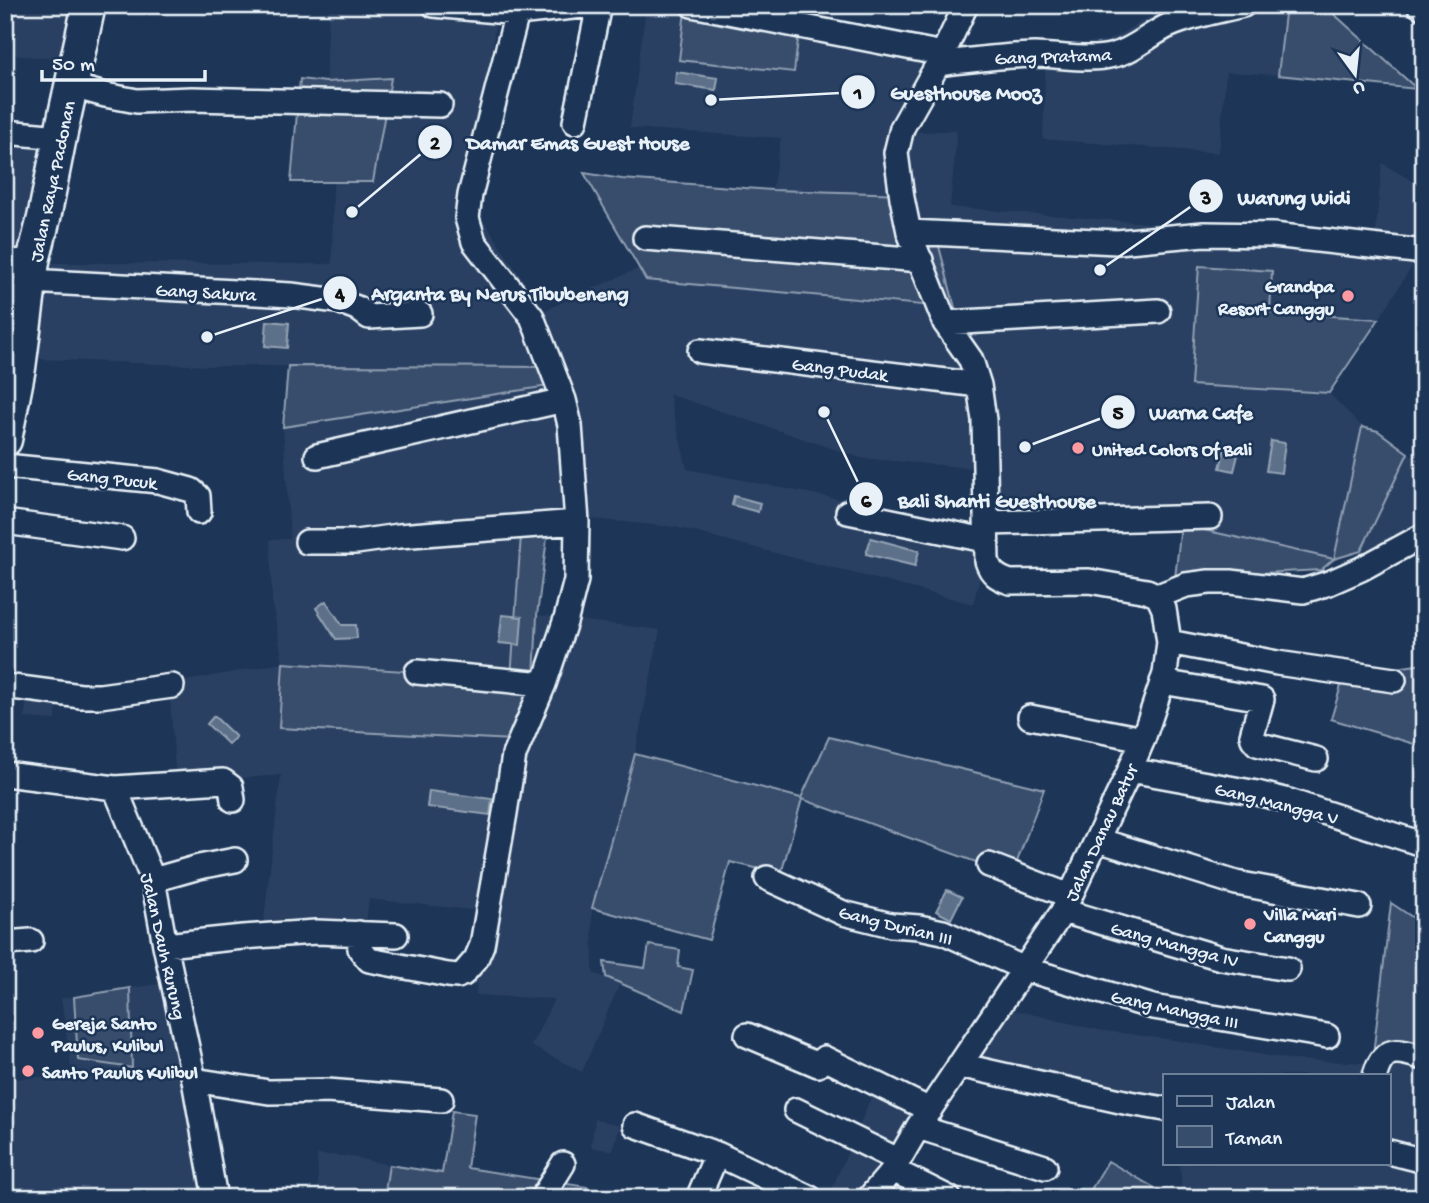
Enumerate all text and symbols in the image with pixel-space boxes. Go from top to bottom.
scale bar [42,38,205,82]
north arrow [1320,38,1390,108]
street label: Gang Pratama [994,45,1113,72]
text: 50 m [52,54,95,79]
callout: Guesthouse Mooz [841,71,1055,113]
text: U [1350,75,1367,100]
text: 1 [853,83,862,108]
text: Guesthouse Mooz [890,83,1043,108]
street label: Jalan Raya Padonan [26,99,83,265]
callout: Damar Emas Guest House [418,121,704,163]
text: 2 [430,133,441,158]
text: Damar Emas Guest House [464,133,691,158]
callout: Warung Widi [1189,175,1365,217]
text: 3 [1200,188,1212,213]
text: Warung Widi [1237,188,1350,213]
callout: Arganta By Nerus Tibubeneng [322,272,643,314]
place label: Grandpa Resort Canggu [1217,277,1335,322]
street label: Gang Sakura [155,280,258,309]
text: 4 [334,284,346,309]
text: Arganta By Nerus Tibubeneng [370,284,629,309]
marker: Grandpa Resort Canggu [1340,288,1356,304]
street label: Gang Pudak [790,354,890,389]
callout: Warna Cafe [1101,391,1267,433]
text: 5 [1112,403,1124,428]
text: Warna Cafe [1148,403,1254,428]
marker: United Colors Of Bali [1070,440,1086,456]
place label: United Colors Of Bali [1092,440,1252,463]
street label: Gang Pucuk [66,464,159,497]
callout: Bali Shanti Guesthouse [849,478,1110,520]
text: 6 [861,491,873,516]
text: Bali Shanti Guesthouse [897,491,1097,516]
street label: Jalan Danau Batur [1061,759,1146,906]
street label: Gang Mangga V [1212,779,1340,832]
street label: Jalan Dauh Rurung [134,871,190,1023]
street label: Gang Durian III [836,902,955,953]
place label: Villa Mari Canggu [1263,905,1337,950]
marker: Villa Mari Canggu [1242,916,1258,932]
street label: Gang Mangga IV [1108,918,1241,974]
street label: Gang Mangga III [1108,987,1240,1036]
place label: Gereja Santo Paulus, Kulibul [51,1014,163,1059]
marker: Gereja Santo Paulus, Kulibul [30,1025,46,1041]
marker: Santo Paulus Kulibul [20,1063,36,1079]
place label: Santo Paulus Kulibul [42,1063,198,1086]
legend [1163,1074,1390,1164]
text: Jalan [1226,1092,1275,1117]
text: Taman [1225,1128,1282,1153]

